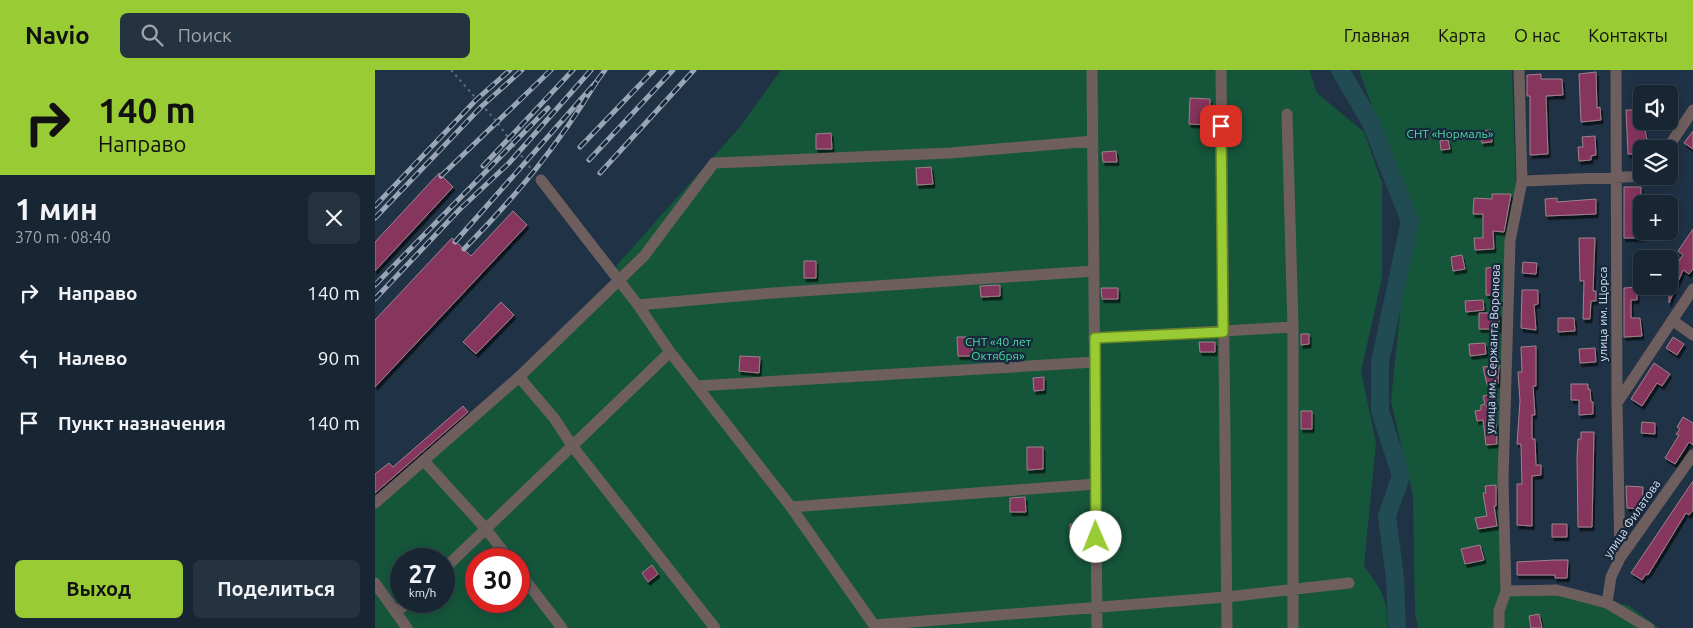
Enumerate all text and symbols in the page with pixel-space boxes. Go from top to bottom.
search box [120,13,470,58]
icon: search [138,21,166,49]
text: Navio [25,22,90,49]
text: Поиск [178,24,232,46]
text: Главная [1344,25,1410,45]
text: Карта [1438,25,1486,45]
text: О нас [1514,25,1560,45]
text: Контакты [1588,25,1668,45]
map controls [1633,85,1678,295]
button: sound [1633,85,1678,130]
icon: right [15,90,80,155]
text: 140 m [98,90,196,130]
pin [1200,105,1242,147]
icon: arrive [1207,112,1235,140]
park label: СНТ «Нормаль» [1407,127,1494,140]
text: Направо [98,131,186,156]
button: layers [1633,140,1678,185]
text: 1 мин [15,192,98,226]
button: close [308,192,360,244]
button: + [1633,195,1678,240]
text: 370 m · 08:40 [15,228,111,246]
button: − [1633,250,1678,295]
street label: улица им. Сержанта Воронова [1483,264,1502,434]
street label: улица им. Щорса [1596,267,1609,361]
icon: right [15,279,43,307]
text: Направо [58,282,138,304]
text: 140 m [307,282,360,304]
park label: СНТ «40 лет Октября» [965,335,1032,362]
icon: left [15,344,43,372]
text: Налево [58,347,127,369]
text: 90 m [318,347,360,369]
icon: arrive [15,409,43,437]
text: Пункт назначения [58,412,226,434]
text: 140 m [307,412,360,434]
street label: улица Филатова [1601,477,1663,560]
position arrow [1069,510,1121,562]
speed limit sign: 30 [465,548,530,613]
button: Выход [15,560,183,618]
button: Поделиться [193,560,360,618]
text: 27 [408,560,437,588]
text: km/h [409,586,436,599]

